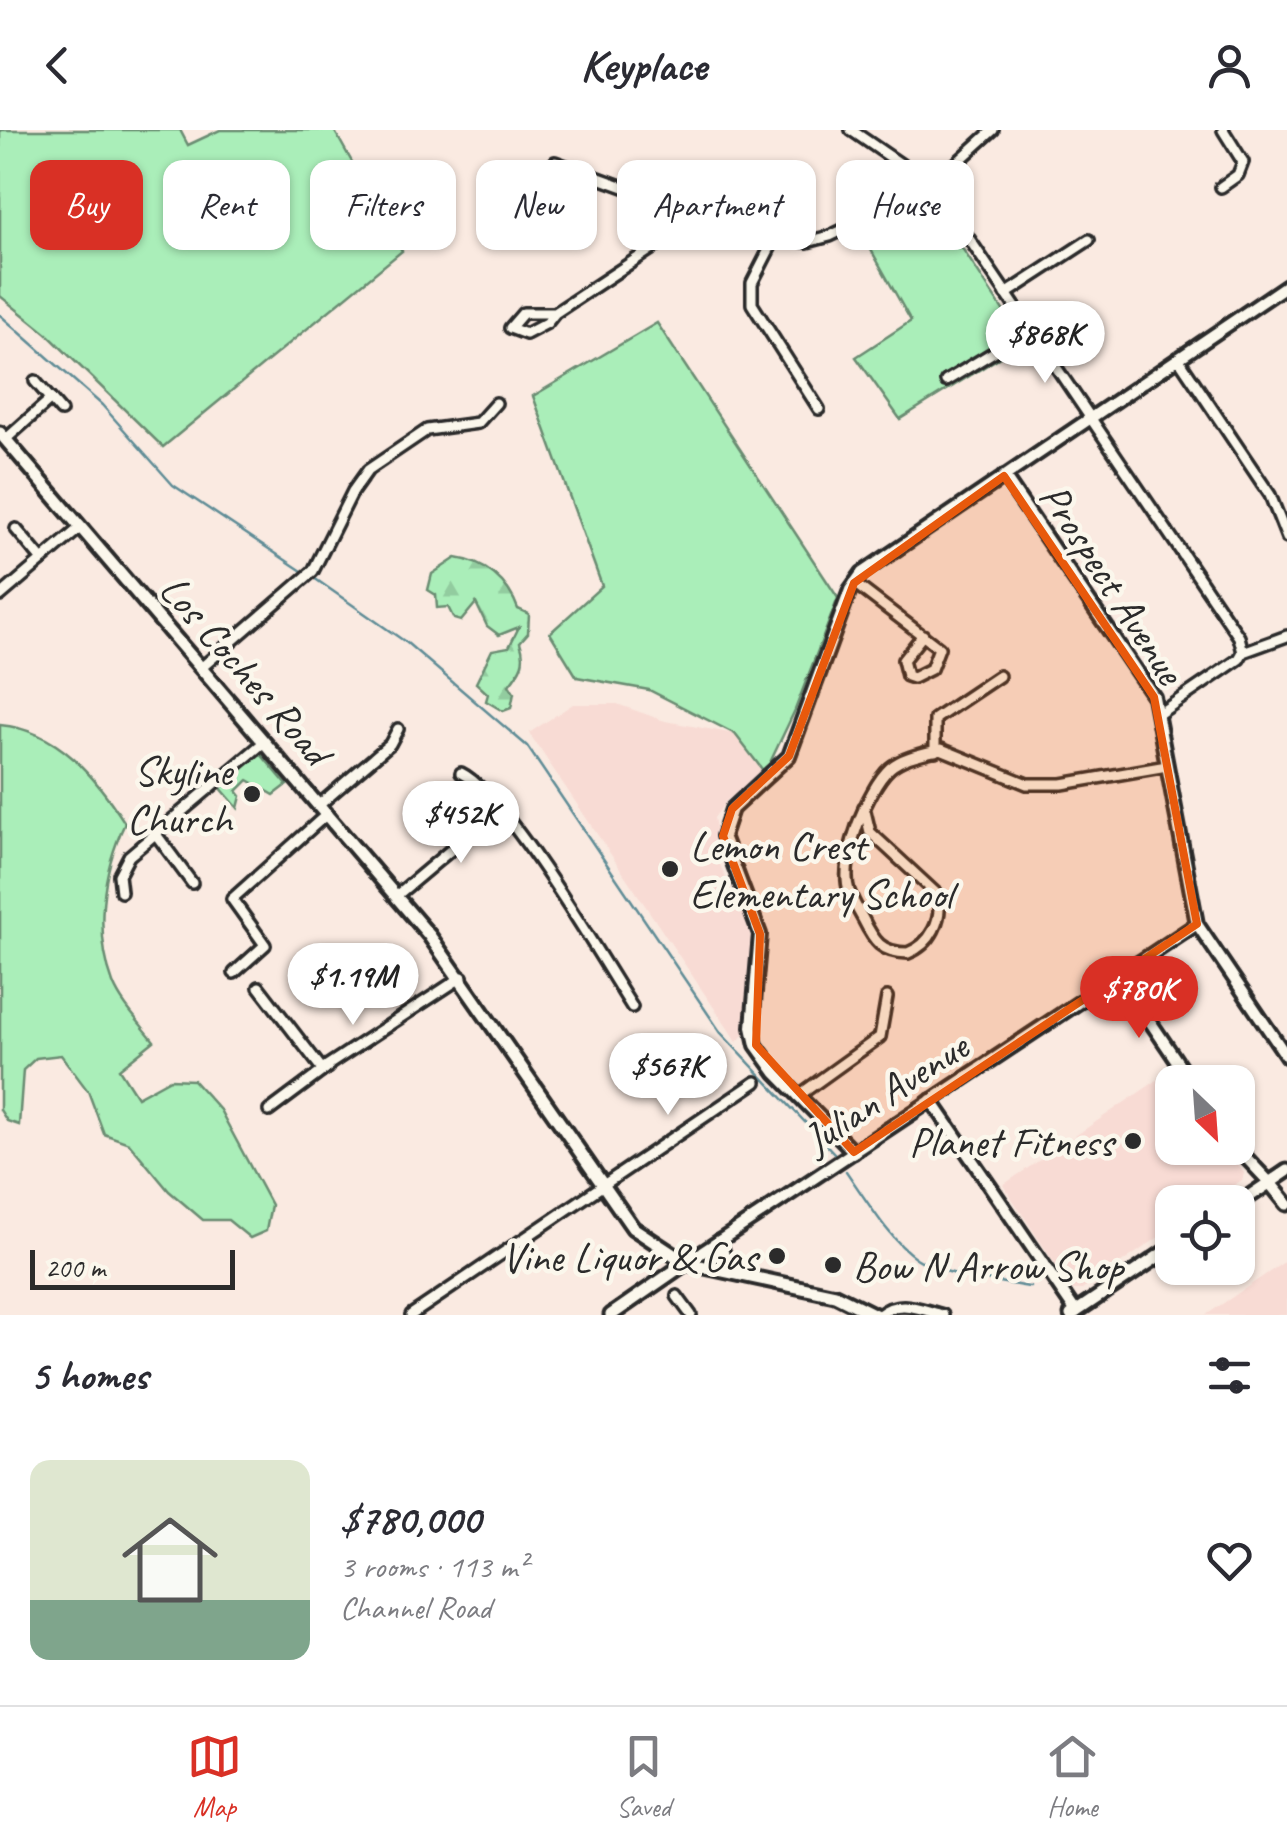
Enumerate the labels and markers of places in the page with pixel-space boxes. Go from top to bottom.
pin: $868K [975,301,1115,386]
place label: Skyline Church [127,745,234,846]
pin: $452K [391,781,531,866]
marker: Skyline Church [241,783,263,805]
place label: Lemon Crest Elementary School [690,820,959,921]
marker: Lemon Crest Elementary School [659,858,681,880]
pin: $1.19M [272,943,434,1028]
pin: $780K [1069,956,1209,1041]
pin: $567K [598,1033,738,1118]
place label: Planet Fitness [909,1116,1117,1169]
marker: Planet Fitness [1122,1130,1144,1152]
place label: Vine Liquor & Gas [502,1231,761,1284]
place label: Bow N Arrow Shop [853,1240,1126,1293]
marker: Vine Liquor & Gas [766,1245,788,1267]
marker: Bow N Arrow Shop [822,1254,844,1276]

